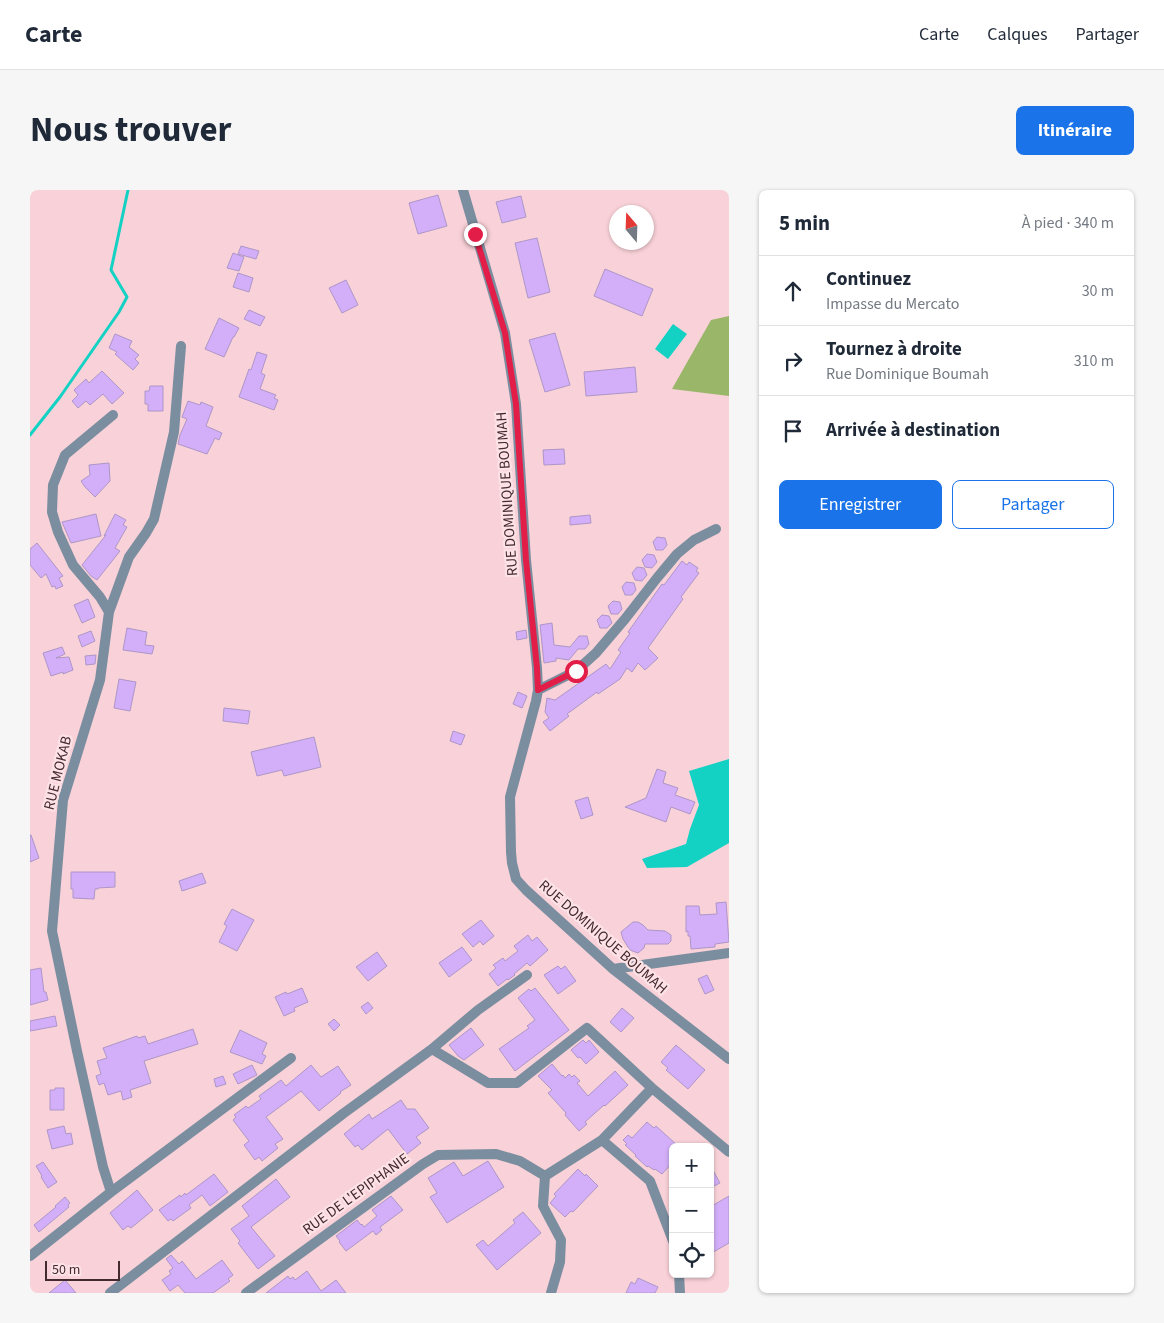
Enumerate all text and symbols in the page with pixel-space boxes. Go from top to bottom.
text: Carte [25,17,82,52]
text: Carte [919,22,959,47]
text: Calques [987,22,1047,47]
text: Partager [1075,22,1139,47]
text: Nous trouver [30,105,231,155]
button: Itinéraire [1016,106,1134,155]
north arrow [609,205,654,250]
text: 5 min [779,208,830,238]
text: À pied · 340 m [1022,212,1114,234]
route end [464,223,487,246]
text: Continuez [826,266,911,293]
icon: ahead [779,277,807,305]
text: 30 m [1082,280,1114,302]
text: Impasse du Mercato [826,293,959,315]
text: Tournez à droite [826,336,962,363]
icon: right [779,347,807,375]
text: 310 m [1074,350,1114,372]
text: Rue Dominique Boumah [826,363,989,385]
street label: RUE DOMINIQUE BOUMAH [491,411,523,577]
icon: arrive [779,417,807,445]
text: Arrivée à destination [826,417,1000,444]
button: Enregistrer [779,480,942,529]
button: Partager [952,480,1114,529]
route start [565,660,588,683]
street label: RUE MOKAB [39,734,77,812]
street label: RUE DOMINIQUE BOUMAH [534,875,672,999]
map controls [669,1143,714,1278]
button: + [669,1143,714,1188]
street label: RUE DE L'EPIPHANIE [298,1148,414,1240]
button: − [669,1188,714,1233]
button: locate [669,1233,714,1278]
scale bar [45,1258,120,1281]
text: 50 m [52,1260,80,1280]

